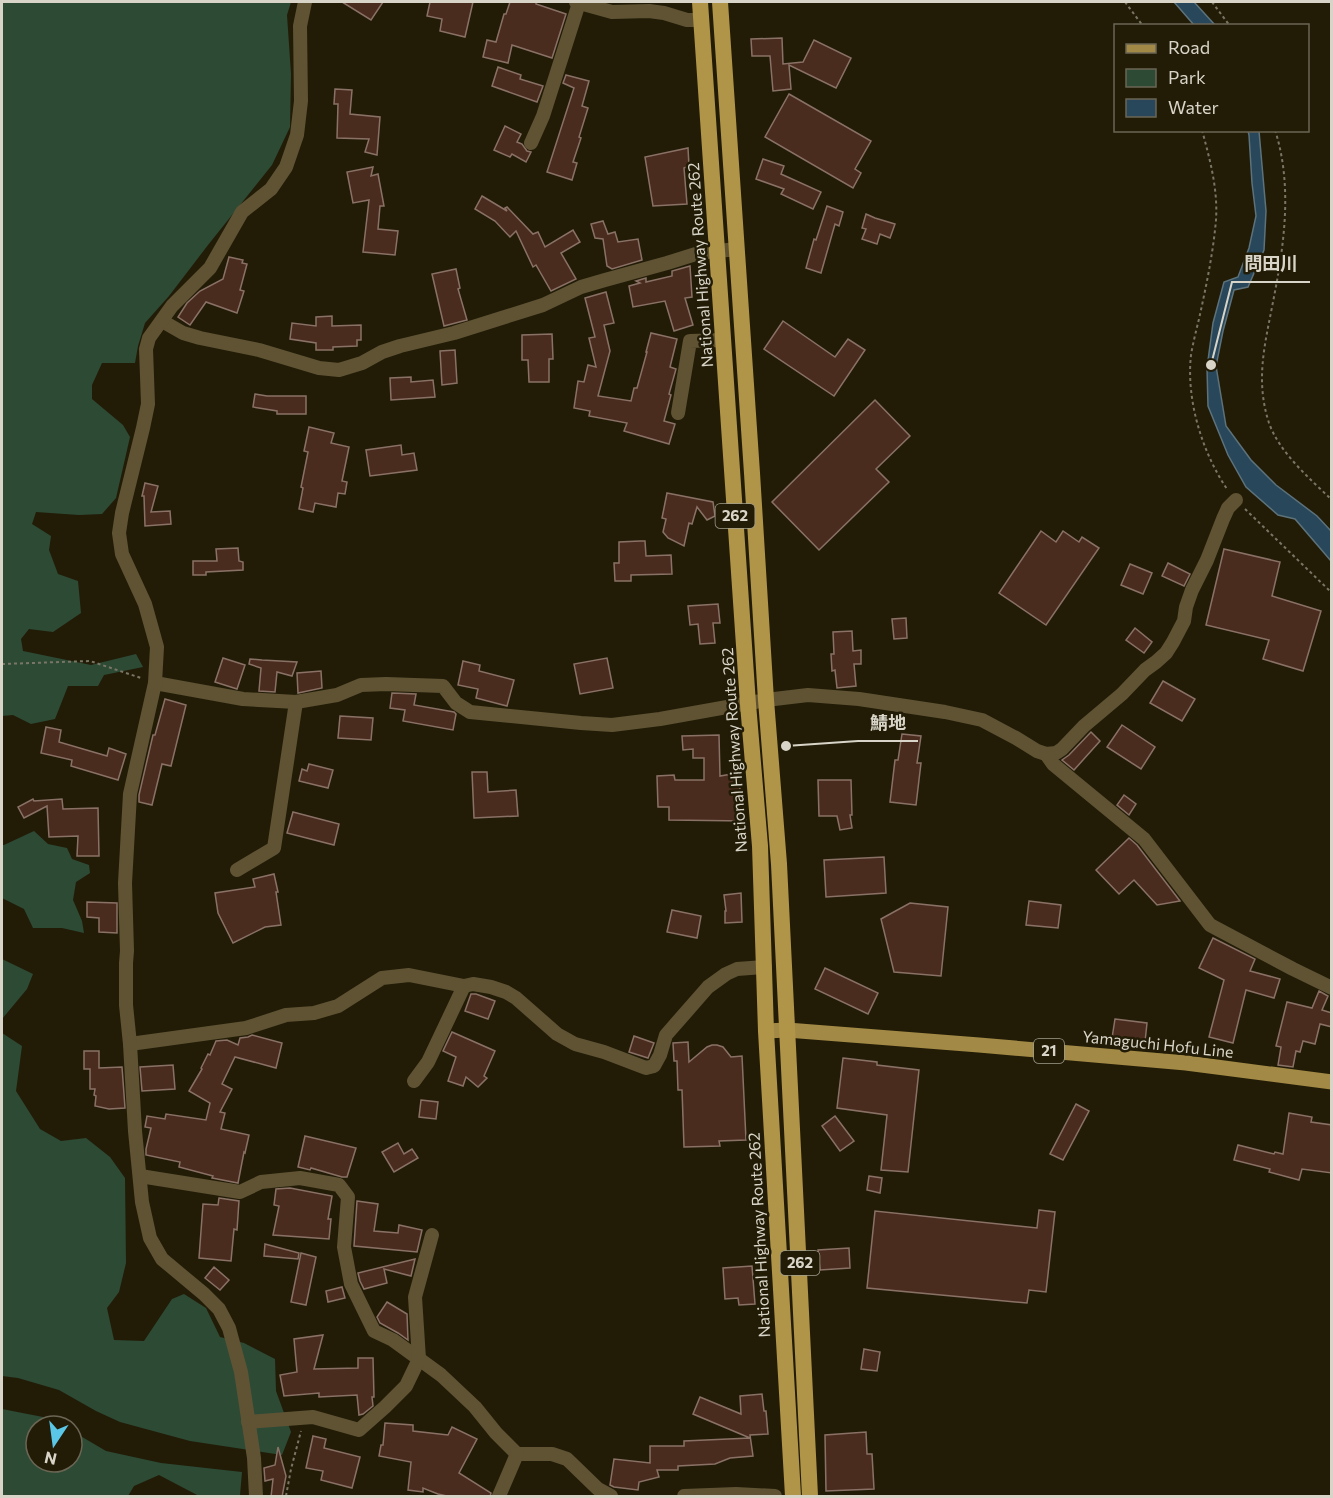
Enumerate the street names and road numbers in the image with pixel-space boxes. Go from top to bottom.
street label: National Highway Route 262 [683,162,716,368]
road number: 262 [716,504,754,528]
street label: National Highway Route 262 [717,647,750,853]
street label: Yamaguchi Hofu Line [1081,1026,1235,1061]
road number: 21 [1034,1039,1064,1063]
street label: National Highway Route 262 [744,1132,773,1338]
road number: 262 [780,1251,820,1275]

